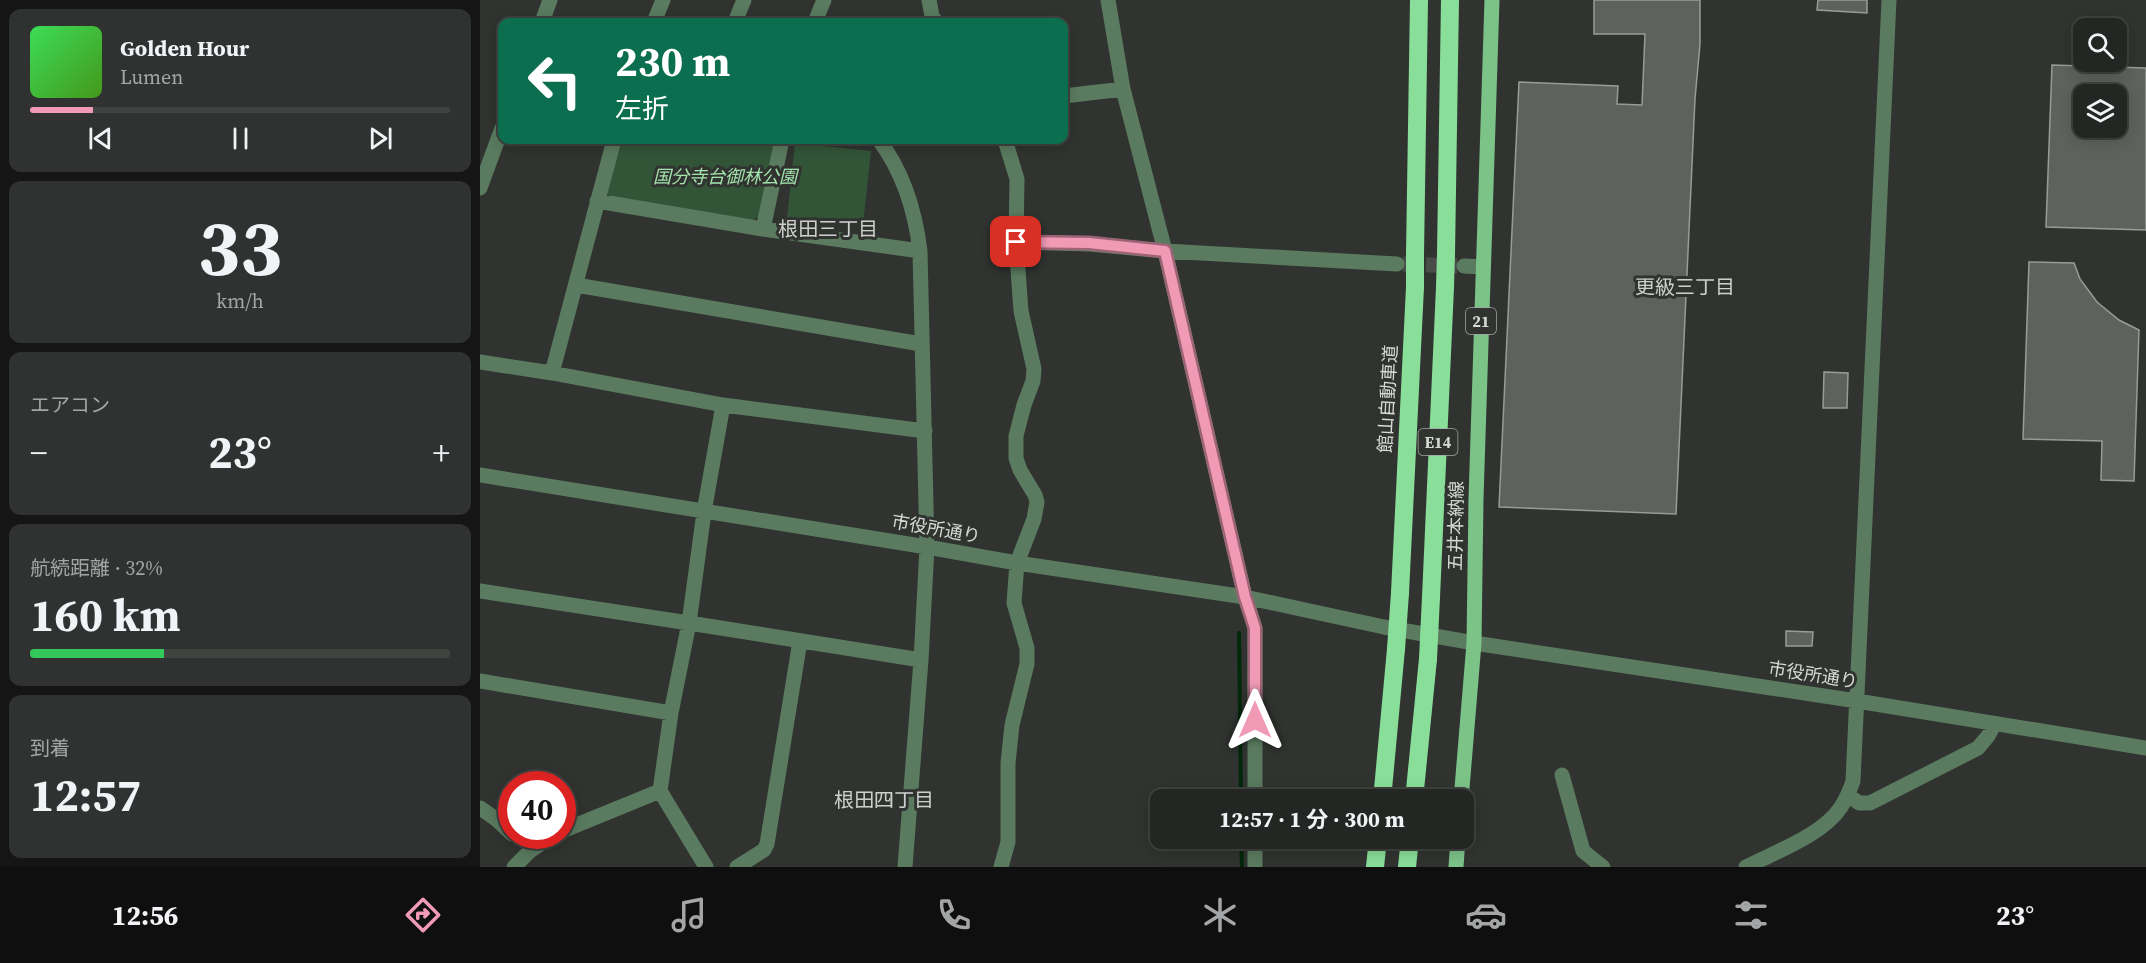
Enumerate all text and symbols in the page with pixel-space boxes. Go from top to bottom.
map controls [2073,18,2127,138]
button: search [2073,18,2127,72]
text: 230 m [615,32,730,90]
text: Golden Hour [120,33,249,63]
icon: left [516,42,594,120]
text: Lumen [120,63,183,91]
button: layers [2073,84,2127,138]
text: 左折 [615,90,669,127]
icon: previous [84,122,117,155]
icon: pause [224,122,257,155]
icon: next [364,122,397,155]
park label: 国分寺台御林公園 [653,164,800,189]
text: 33 [198,194,282,301]
district label: 根田三丁目 [778,215,878,243]
pin [990,216,1041,267]
icon: arrive [999,225,1032,258]
district label: 更級三丁目 [1635,273,1735,301]
text: km/h [216,287,264,315]
road number: 21 [1466,308,1496,334]
street label: 館山自動車道 [1372,344,1403,454]
text: エアコン [30,391,110,419]
text: 23° [208,421,272,483]
road number: E14 [1418,429,1458,455]
text: − [30,430,48,475]
text: + [432,430,450,475]
street label: 五井本納線 [1442,481,1469,571]
street label: 市役所通り [890,508,983,549]
text: 航続距離 · 32% [30,554,163,582]
text: 160 km [30,584,181,646]
street label: 市役所通り [1767,655,1859,694]
position arrow [1223,688,1287,752]
text: 到着 [30,734,70,762]
text: 12:57 [30,764,141,826]
speed limit sign: 40 [498,771,576,849]
district label: 根田四丁目 [834,786,934,814]
text: 12:57 · 1 分 · 300 m [1219,804,1405,834]
icon: directions [402,894,444,936]
icon: music [668,894,710,936]
icon: phone [933,894,975,936]
icon: climate [1199,894,1241,936]
icon: car [1465,894,1507,936]
icon: filters [1730,894,1772,936]
text: 12:56 [112,897,178,934]
text: 23° [1996,897,2034,934]

